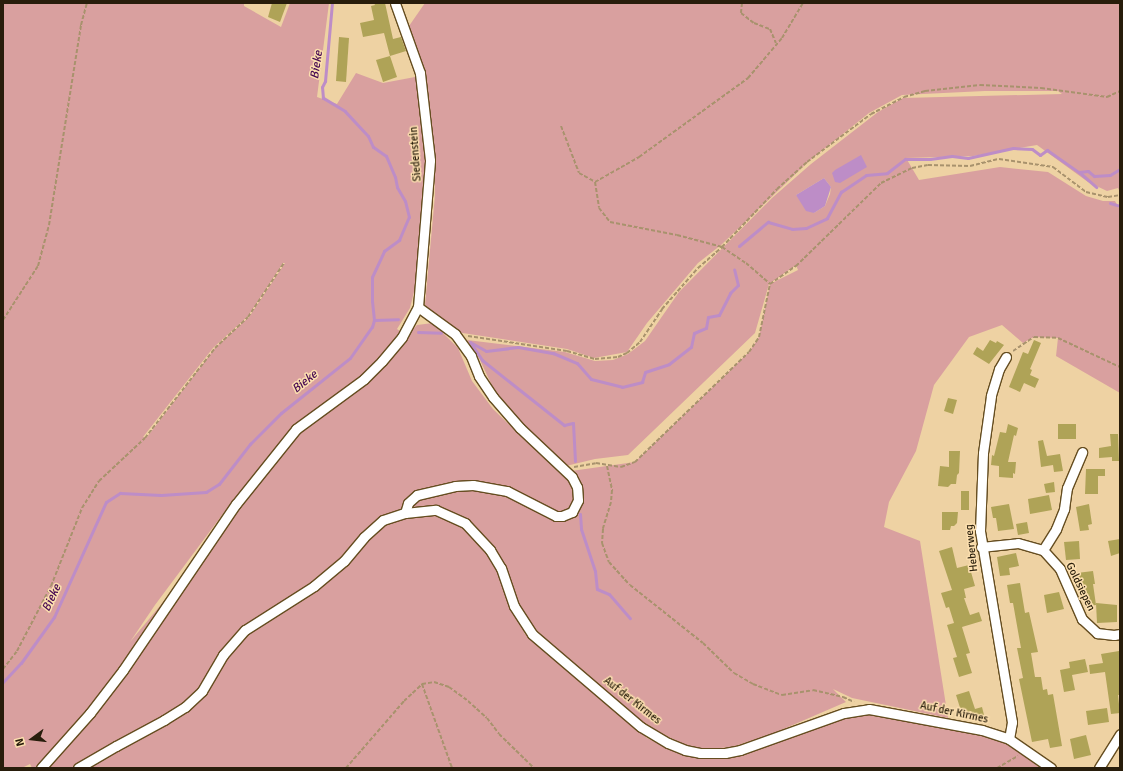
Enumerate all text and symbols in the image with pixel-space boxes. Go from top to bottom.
water label: Bieke [308,50,326,80]
street label: Siedenstein [407,126,425,182]
water label: Bieke [289,367,321,397]
street label: Heberweg [963,524,981,572]
street label: Goldsiepen [1063,561,1097,613]
water label: Bieke [39,582,65,614]
street label: Auf der Kirmes [601,674,663,728]
street label: Auf der Kirmes [919,699,989,727]
north arrow [12,719,52,759]
text: N [13,737,27,748]

